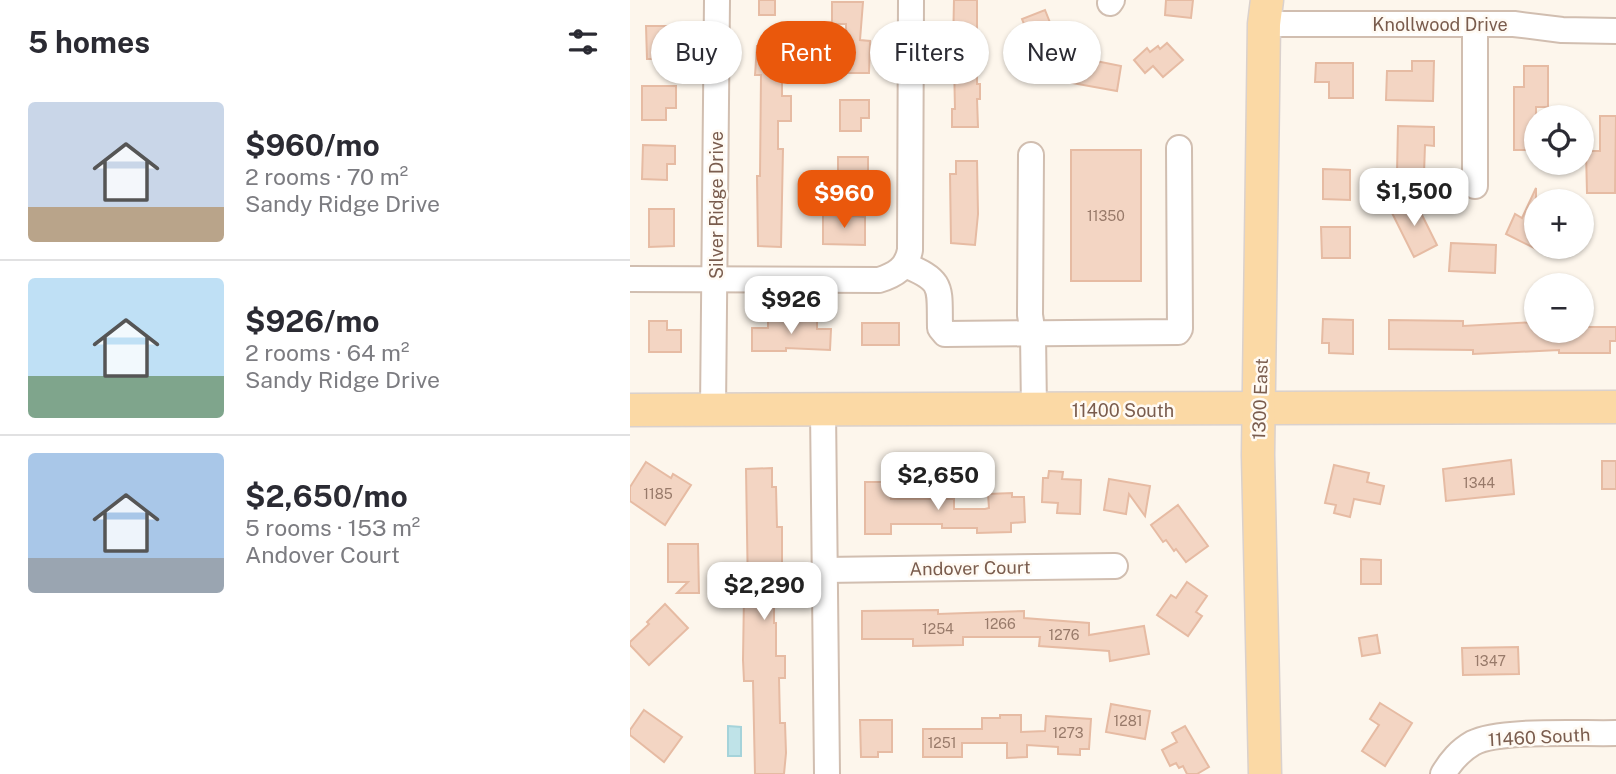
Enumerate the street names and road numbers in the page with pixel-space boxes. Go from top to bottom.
street label: Knollwood Drive [1372,14,1508,35]
street label: Silver Ridge Drive [706,131,727,279]
street label: 1300 East [1248,358,1272,440]
street label: 11400 South [1072,400,1174,421]
street label: Andover Court [909,556,1031,580]
street label: 11460 South [1487,724,1591,750]

